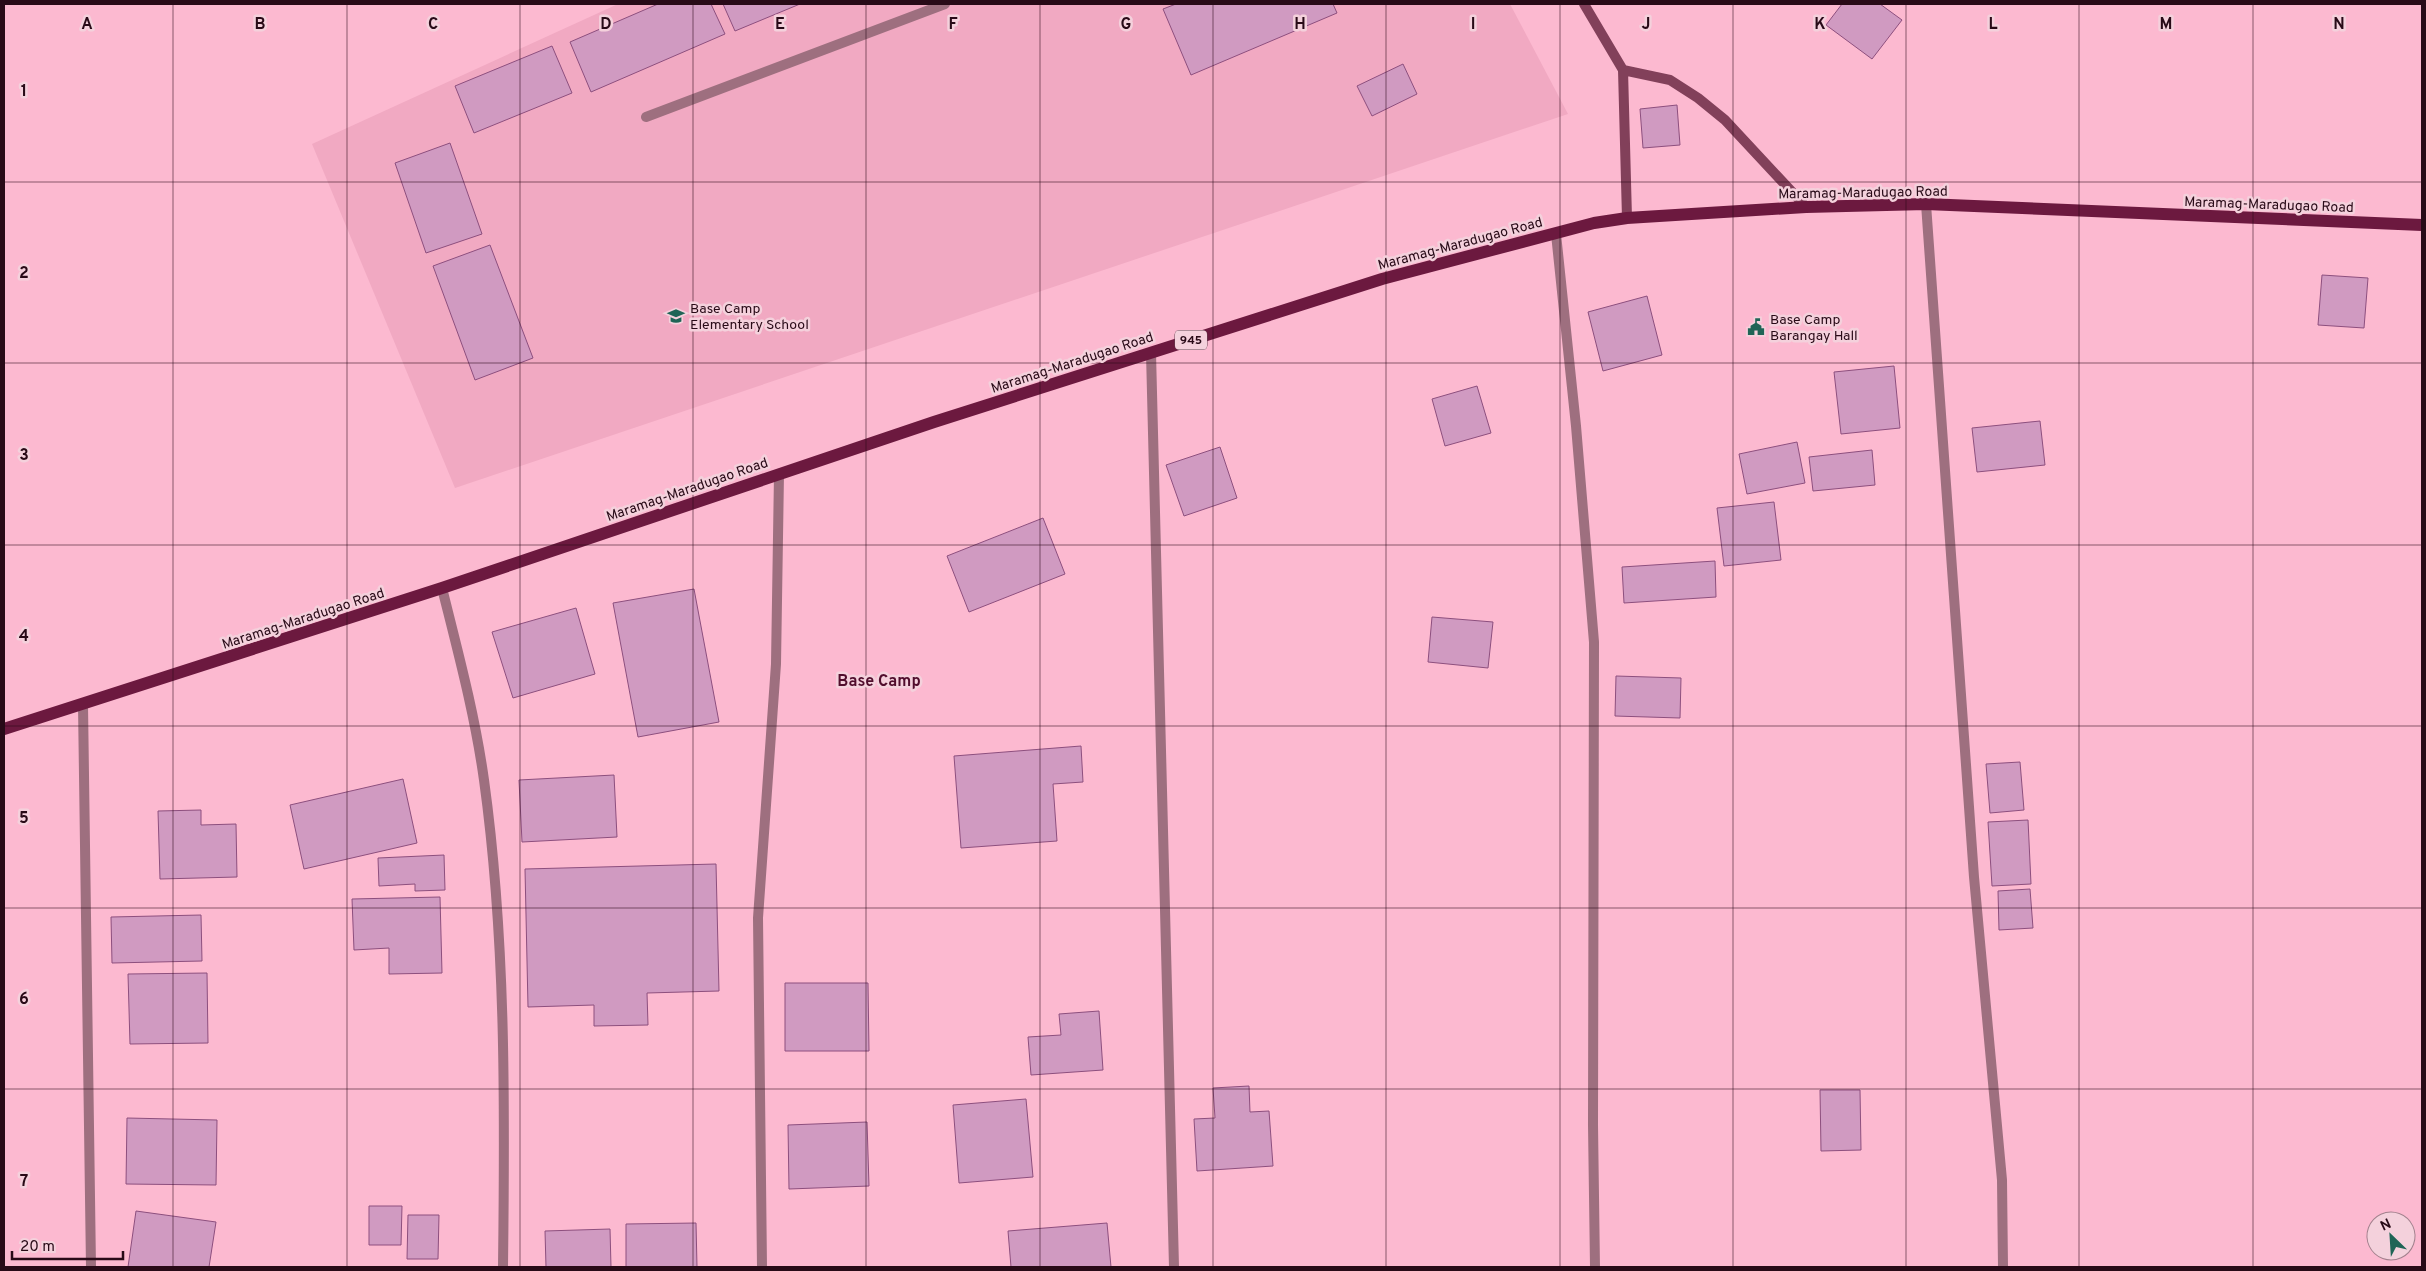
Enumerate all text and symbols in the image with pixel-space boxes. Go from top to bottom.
text: A [81,15,93,35]
text: B [254,15,266,35]
text: C [428,15,438,35]
text: D [600,15,612,35]
text: E [775,15,785,35]
text: F [948,15,958,35]
text: G [1121,15,1131,35]
text: H [1294,15,1306,35]
text: I [1471,15,1475,35]
text: J [1642,15,1650,35]
text: K [1814,15,1826,35]
text: L [1988,15,1998,35]
text: M [2160,15,2172,35]
text: N [2333,15,2345,35]
text: 1 [21,82,27,102]
street label: Maramag-Maradugao Road [1778,184,1948,203]
street label: Maramag-Maradugao Road [2184,194,2354,217]
street label: Maramag-Maradugao Road [1376,214,1545,275]
text: 2 [19,264,29,284]
place label: Base Camp Elementary School [690,301,809,334]
school or university icon: Base Camp Elementary School [666,306,686,326]
place label: Base Camp Barangay Hall [1770,312,1858,345]
public building icon: Base Camp Barangay Hall [1746,317,1766,337]
street label: Maramag-Maradugao Road [989,329,1156,398]
road number: 945 [1175,330,1207,350]
text: 3 [19,446,29,466]
street label: Maramag-Maradugao Road [604,455,771,526]
street label: Maramag-Maradugao Road [220,585,387,654]
text: 4 [19,627,29,647]
district label: Base Camp [837,672,921,692]
text: 5 [19,809,29,829]
text: 6 [19,990,29,1010]
text: 7 [20,1172,28,1192]
north arrow [2366,1211,2416,1261]
text: N [2378,1216,2394,1235]
scale bar [12,1228,124,1260]
text: 20 m [20,1238,55,1257]

